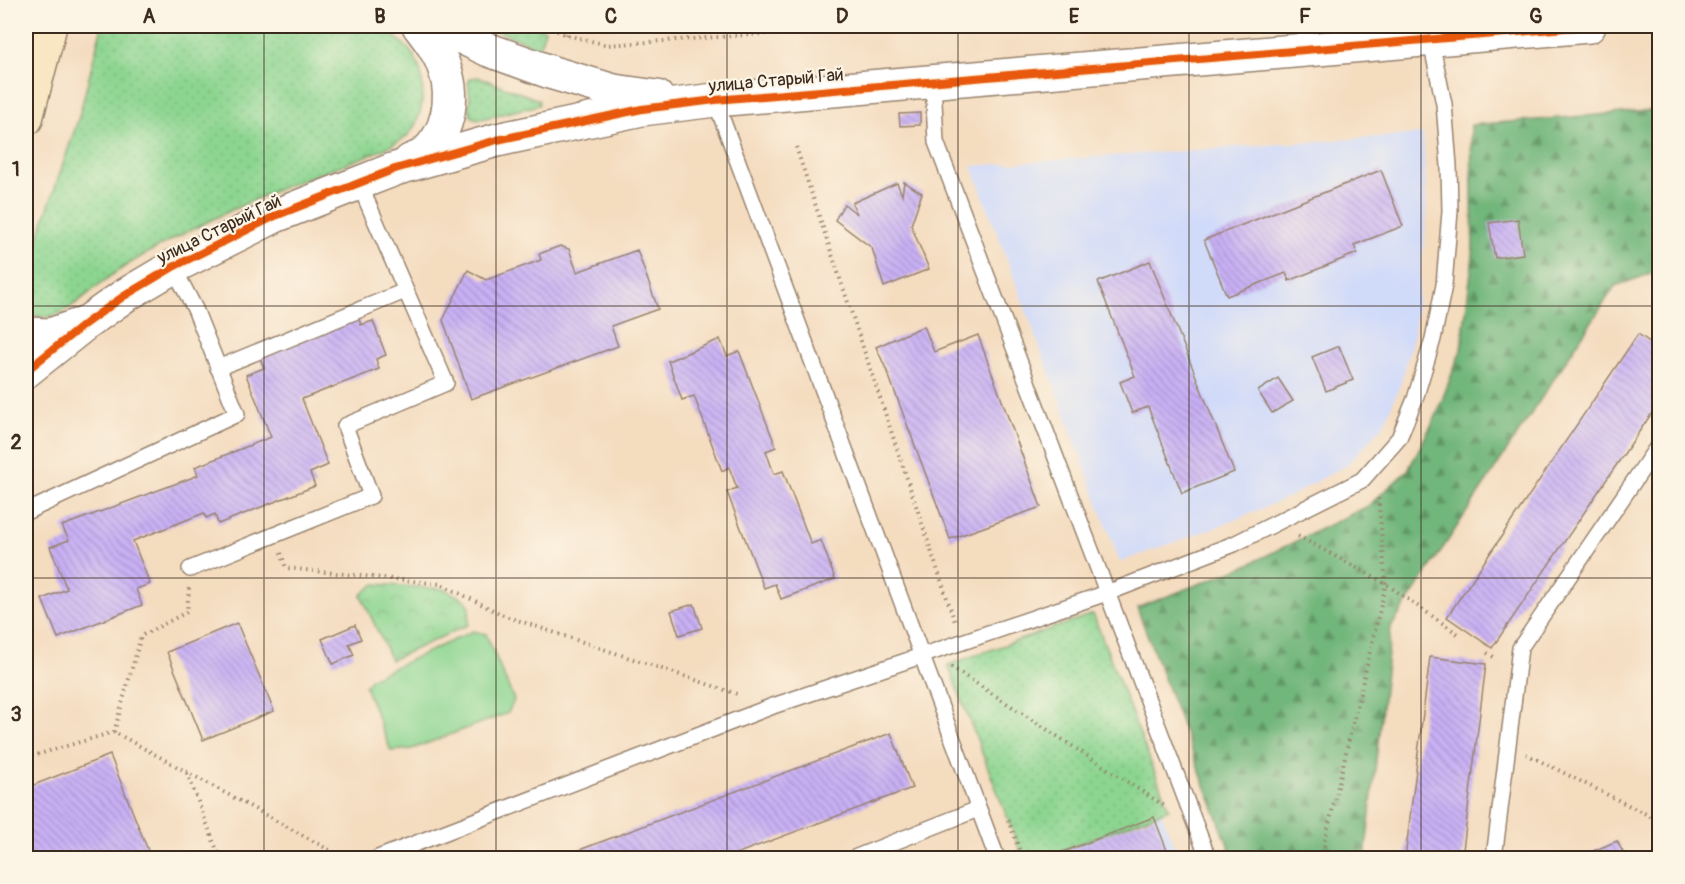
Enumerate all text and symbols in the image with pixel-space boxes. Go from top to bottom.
text: A [143,4,156,29]
text: B [374,4,386,29]
text: C [605,4,617,29]
text: D [836,4,849,29]
text: E [1069,4,1080,29]
text: F [1299,4,1311,29]
text: G [1529,4,1543,29]
street label: улица Старый Гай [707,63,845,98]
text: 1 [12,157,20,182]
street label: улица Старый Гай [152,189,285,270]
text: 2 [10,430,22,455]
text: 3 [10,702,22,727]

